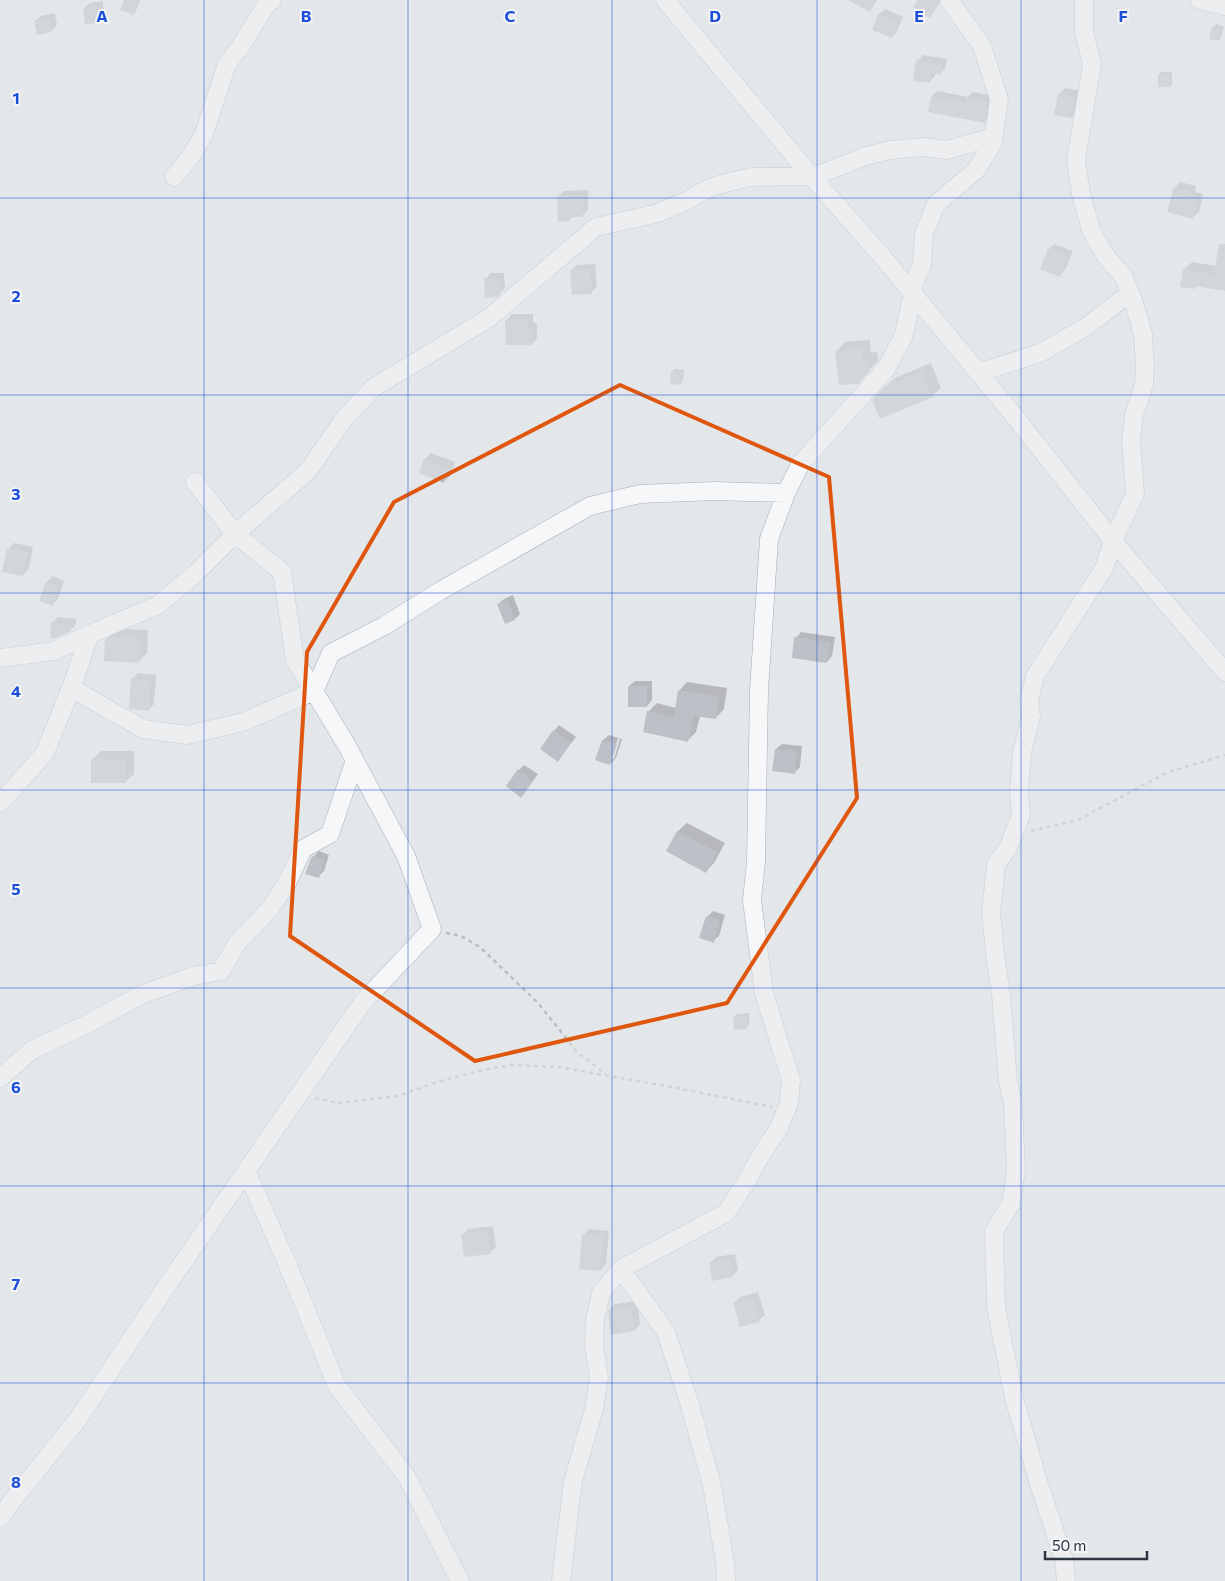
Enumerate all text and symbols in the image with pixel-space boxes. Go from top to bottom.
text: A [96,6,108,25]
text: B [301,6,312,25]
text: C [505,6,516,25]
text: D [709,6,721,25]
text: E [914,6,924,25]
text: F [1118,6,1128,25]
text: 1 [12,88,20,107]
text: 2 [11,286,21,305]
text: 3 [11,484,21,503]
text: 4 [11,681,21,700]
text: 5 [11,879,21,898]
text: 6 [11,1077,21,1096]
text: 7 [12,1274,21,1293]
text: 8 [11,1472,21,1491]
scale bar [1045,1528,1148,1560]
text: 50 m [1052,1536,1086,1554]

